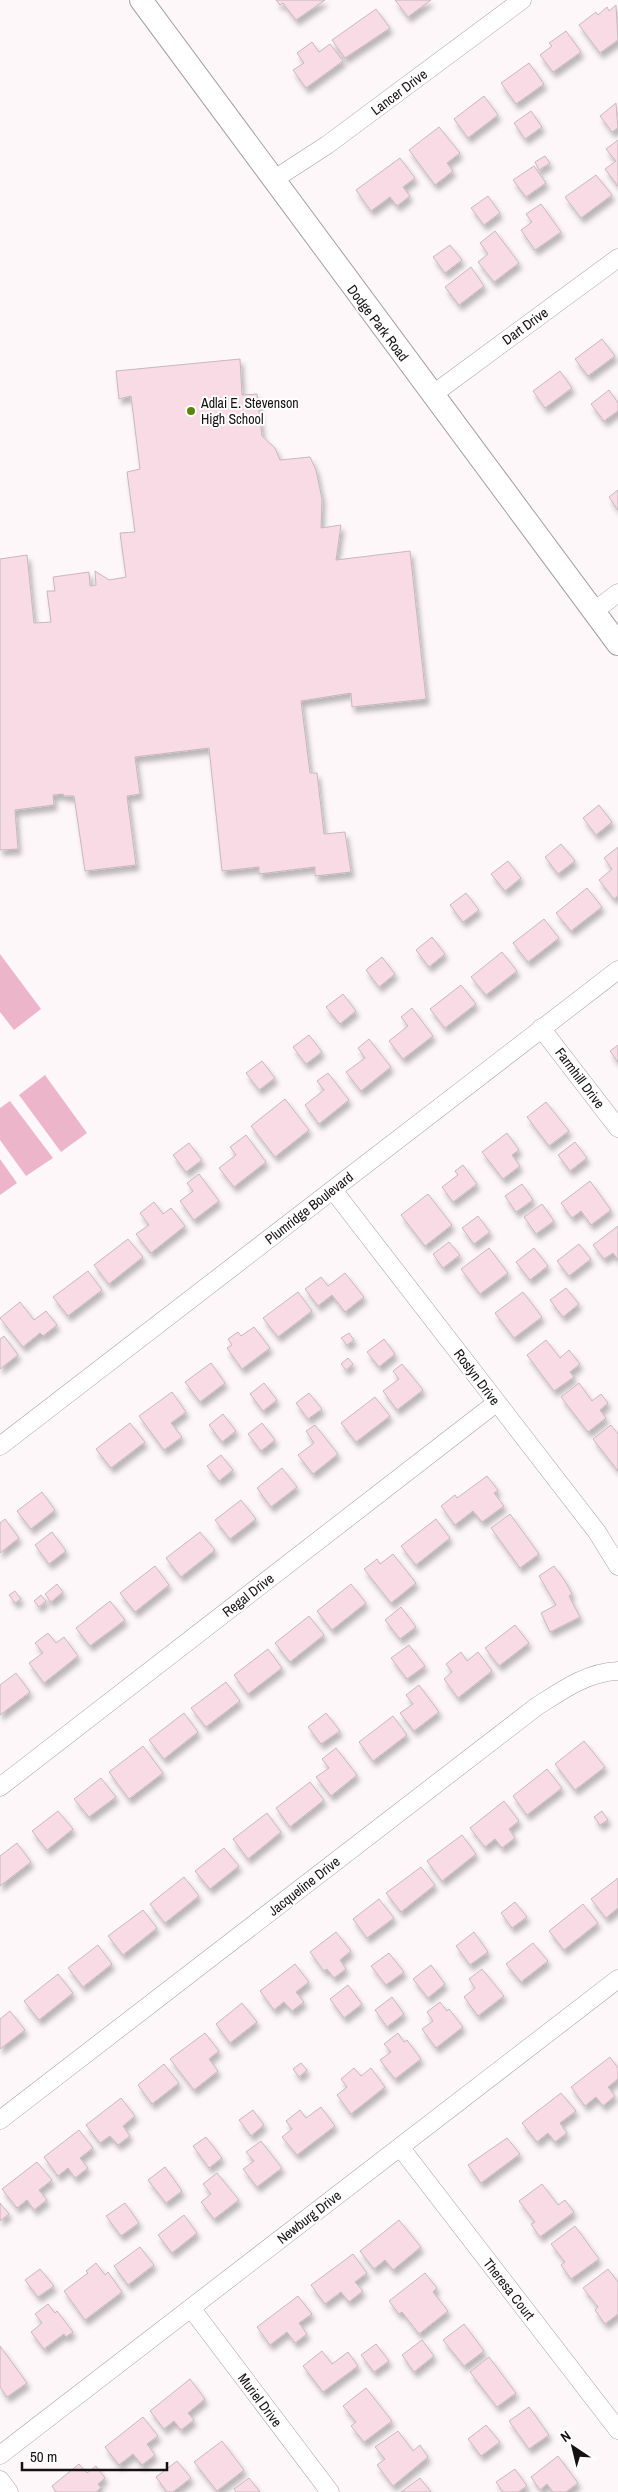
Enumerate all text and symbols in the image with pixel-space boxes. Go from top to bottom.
street label: Lancer Drive [367,65,431,119]
street label: Dodge Park Road [343,281,413,365]
street label: Dart Drive [499,303,551,349]
place label: Adlai E. Stevenson High School [200,394,299,428]
marker: Adlai E. Stevenson High School [185,405,197,417]
street label: Farmhill Drive [551,1044,609,1112]
street label: Plumridge Boulevard [261,1168,357,1248]
street label: Roslyn Drive [450,1345,504,1409]
street label: Regal Drive [219,1569,277,1621]
street label: Jacqueline Drive [265,1852,343,1920]
street label: Newburg Drive [273,2186,345,2248]
street label: Theresa Court [479,2255,539,2323]
street label: Muriel Drive [234,2370,286,2430]
north arrow [548,2422,598,2472]
text: N [557,2427,574,2446]
scale bar [22,2440,168,2472]
text: 50 m [30,2446,57,2467]

